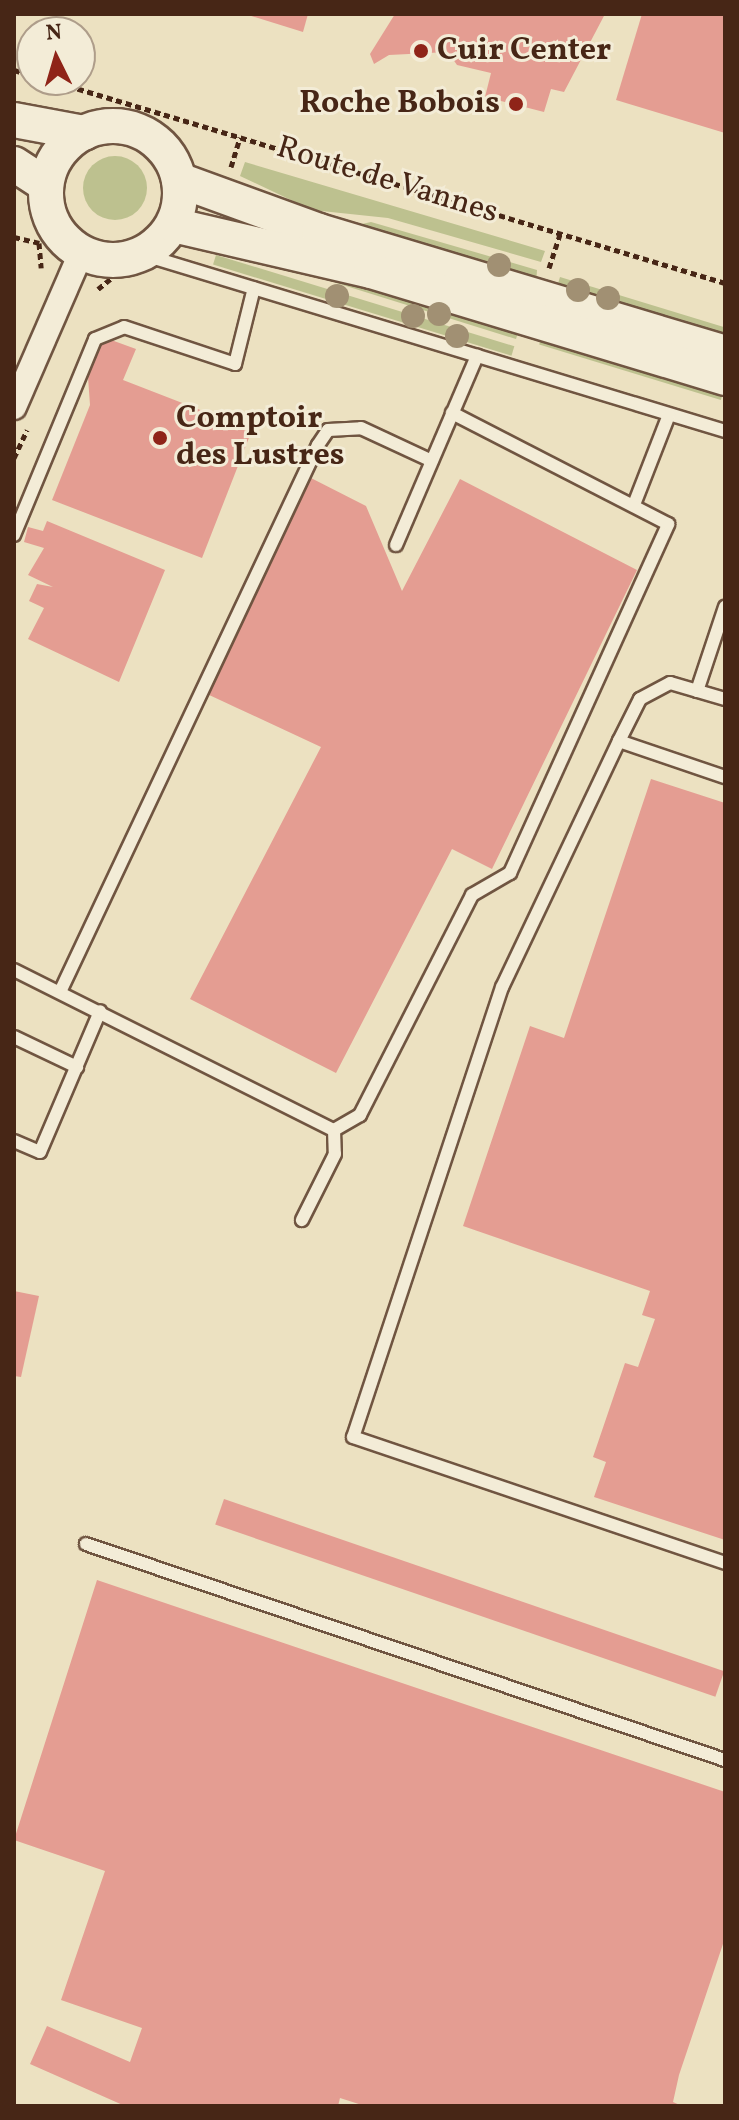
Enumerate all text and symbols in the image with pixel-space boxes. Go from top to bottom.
north arrow [16,16,96,96]
text: N [45,17,63,50]
place label: Cuir Center [437,32,611,70]
marker: Cuir Center [412,42,430,60]
place label: Roche Bobois [299,85,500,123]
marker: Roche Bobois [507,95,525,113]
street label: Route de Vannes [271,129,503,233]
place label: Comptoir des Lustres [176,401,345,476]
marker: Comptoir des Lustres [151,429,169,447]

